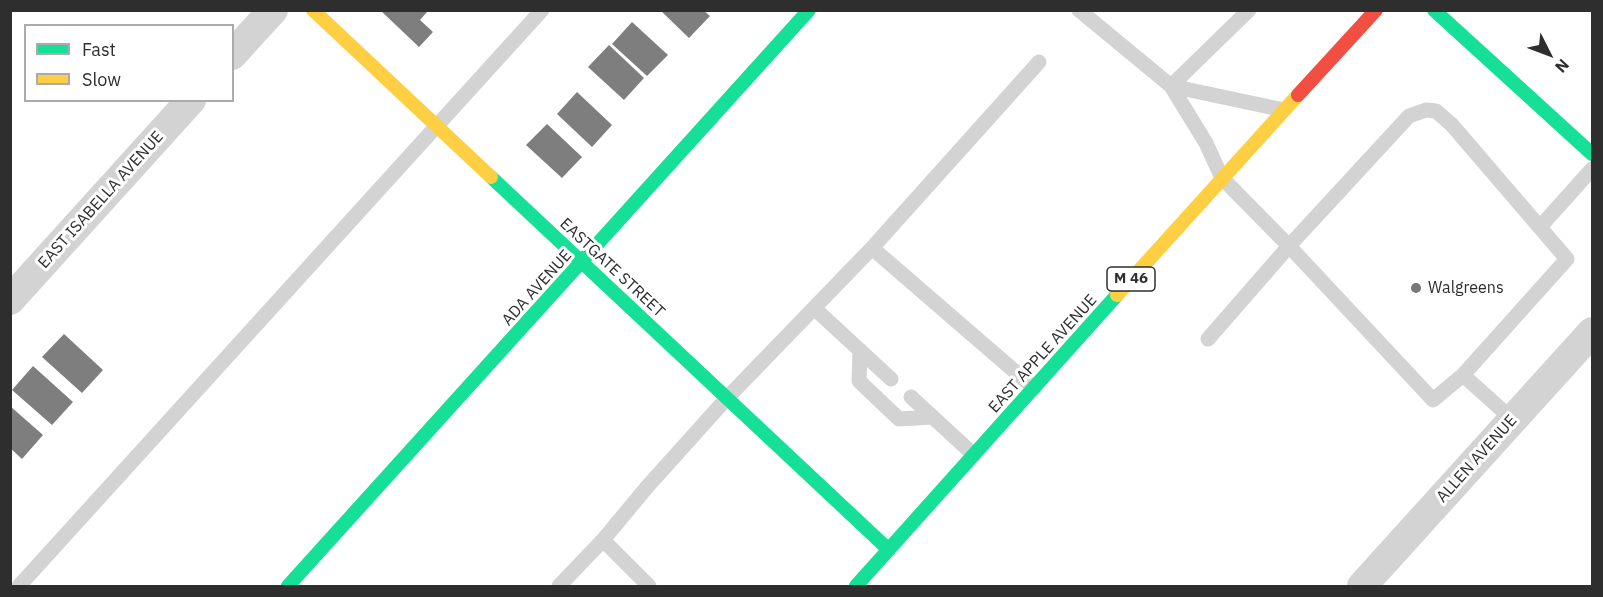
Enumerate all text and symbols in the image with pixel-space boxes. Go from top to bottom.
legend [24,24,234,102]
north arrow [1519,24,1579,84]
text: Fast [82,38,116,61]
text: N [1551,55,1574,77]
text: Slow [82,68,121,91]
street label: EAST ISABELLA AVENUE [34,127,168,273]
street label: EASTGATE STREET [556,214,668,322]
street label: ADA AVENUE [498,246,576,330]
road number: M 46 [1107,267,1155,291]
place label: Walgreens [1428,278,1504,298]
marker: Walgreens [1409,281,1423,295]
street label: EAST APPLE AVENUE [985,291,1101,417]
street label: ALLEN AVENUE [1433,411,1521,507]

